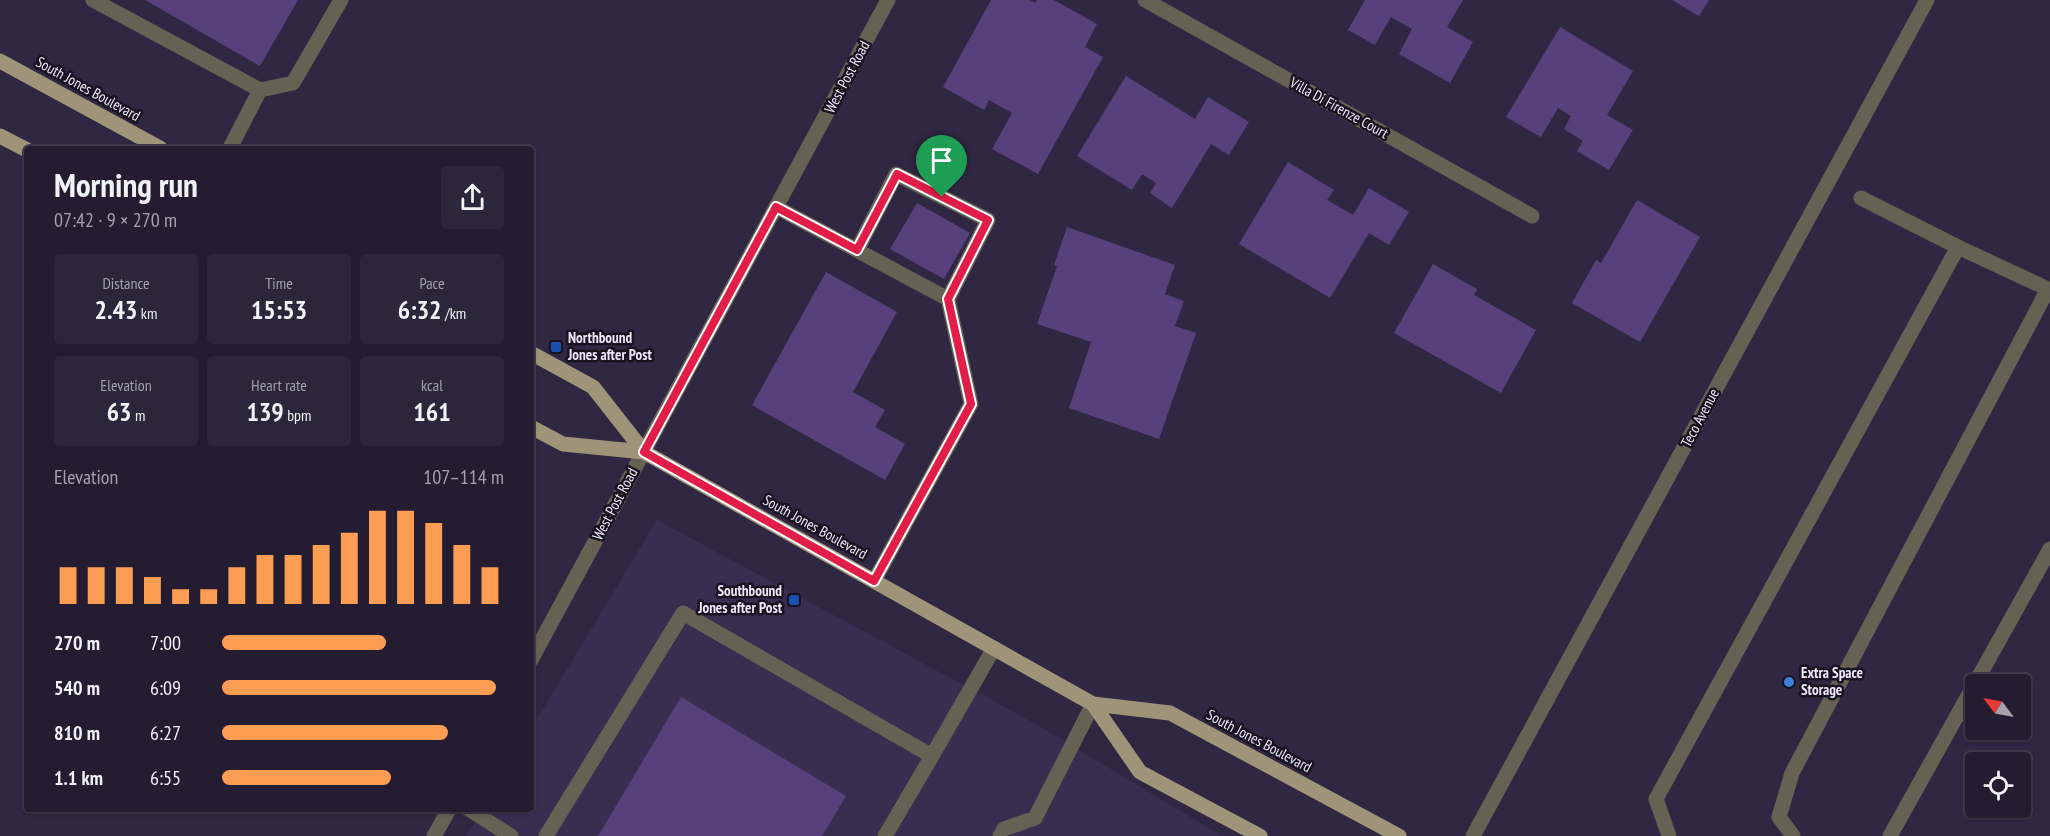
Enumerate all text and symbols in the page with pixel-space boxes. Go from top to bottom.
street label: West Post Road [820,37,873,116]
street label: South Jones Boulevard [33,52,144,125]
street label: Villa Di Firenze Court [1286,72,1392,142]
pin [916,135,967,197]
icon: arrive [925,144,958,177]
text: Morning run [54,163,198,206]
button: share [441,166,504,229]
text: 07:42 · 9 × 270 m [54,207,177,233]
text: Distance [102,273,150,293]
text: Time [265,273,293,293]
text: Pace [419,273,445,293]
text: 2.43 [95,293,137,326]
text: 15:53 [251,293,307,326]
text: 6:32 [398,293,442,326]
text: km [137,303,157,323]
text: /km [442,303,466,323]
place label: Northbound Jones after Post [567,328,653,364]
marker: Northbound Jones after Post [549,340,563,354]
text: Elevation [100,375,152,395]
text: Heart rate [251,375,307,395]
text: kcal [421,375,443,395]
street label: Teco Avenue [1676,385,1723,450]
text: 63 [107,395,132,428]
text: 139 [246,395,284,428]
text: 161 [413,395,451,428]
text: m [132,405,145,425]
text: bpm [284,405,312,425]
text: Elevation [54,464,118,490]
text: 107–114 m [423,464,504,490]
street label: West Post Road [588,464,641,543]
street label: South Jones Boulevard [760,490,871,563]
place label: Southbound Jones after Post [697,581,783,617]
marker: Southbound Jones after Post [787,593,801,607]
text: 270 m [54,630,100,656]
text: 7:00 [150,630,181,656]
place label: Extra Space Storage [1801,663,1863,699]
north arrow [1965,674,2031,740]
map controls [1965,674,2031,818]
text: 540 m [54,675,100,701]
text: 6:09 [150,675,181,701]
marker: Extra Space Storage [1782,675,1796,689]
street label: South Jones Boulevard [1203,705,1315,776]
text: 810 m [54,720,100,746]
text: 6:27 [150,720,181,746]
button: locate [1965,752,2031,818]
text: 1.1 km [54,765,103,791]
text: 6:55 [150,765,181,791]

